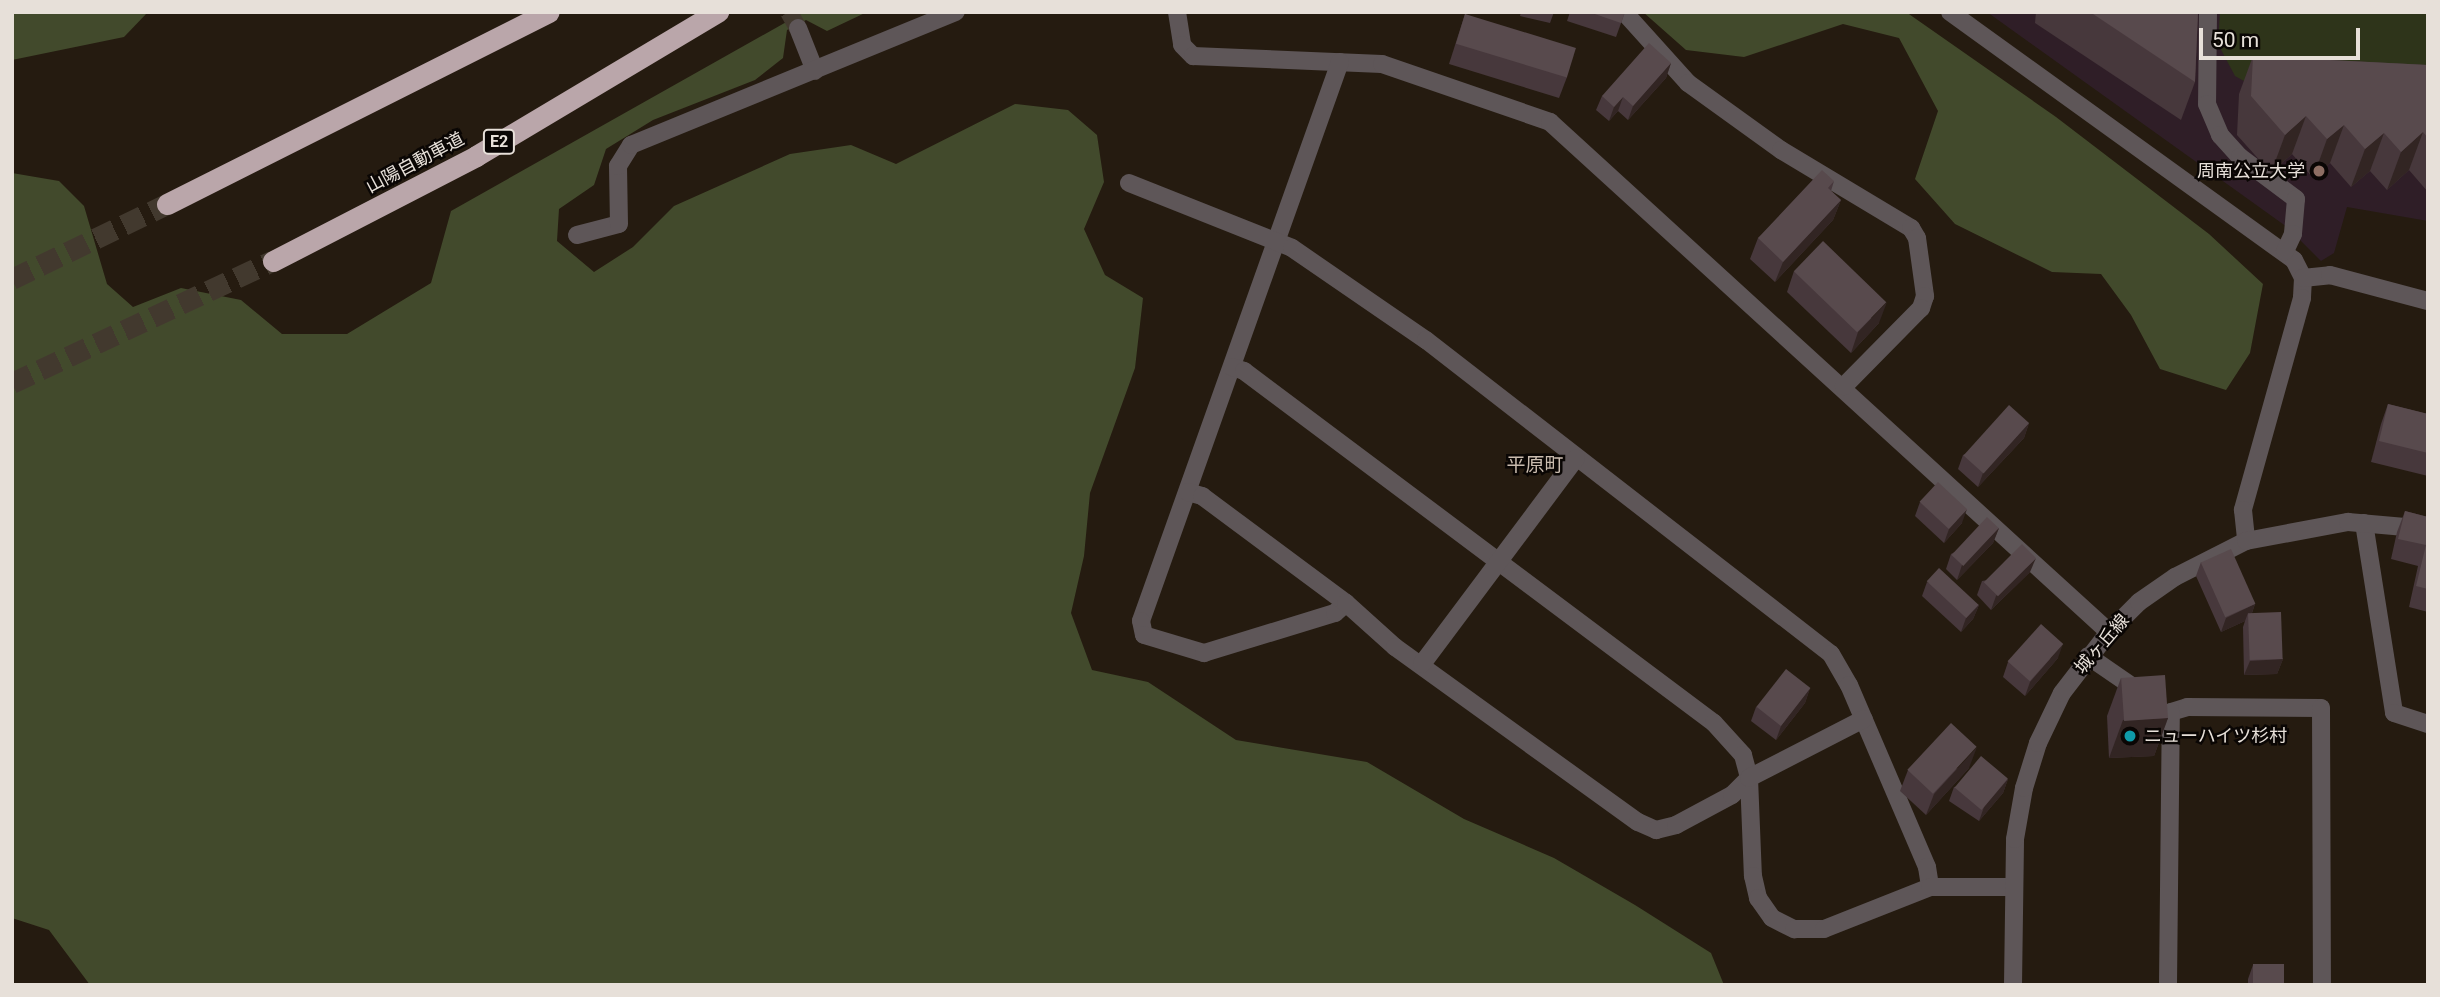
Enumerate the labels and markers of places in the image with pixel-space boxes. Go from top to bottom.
place label: 周南公立大学 [2197,160,2305,182]
marker: 周南公立大学 [2311,163,2327,179]
place label: ニューハイツ杉村 [2144,725,2288,747]
marker: ニューハイツ杉村 [2122,728,2138,744]

